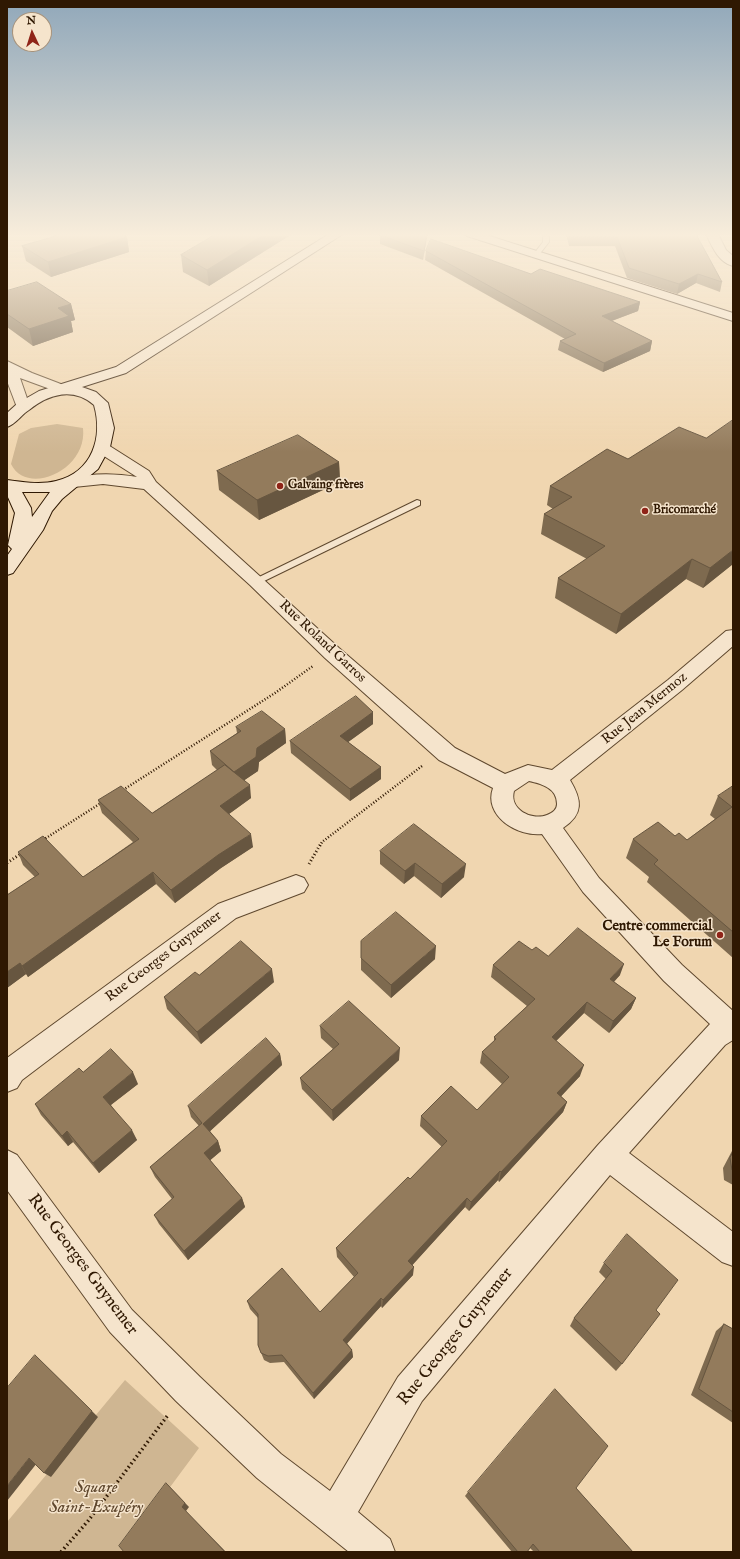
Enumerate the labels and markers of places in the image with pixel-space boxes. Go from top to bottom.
place label: Galvaing frères [288,479,363,493]
marker: Galvaing frères [275,481,285,491]
place label: Bricomarché [653,504,716,518]
marker: Bricomarché [640,506,650,516]
place label: Centre commercial Le Forum [602,919,712,952]
marker: Centre commercial Le Forum [715,930,725,940]

